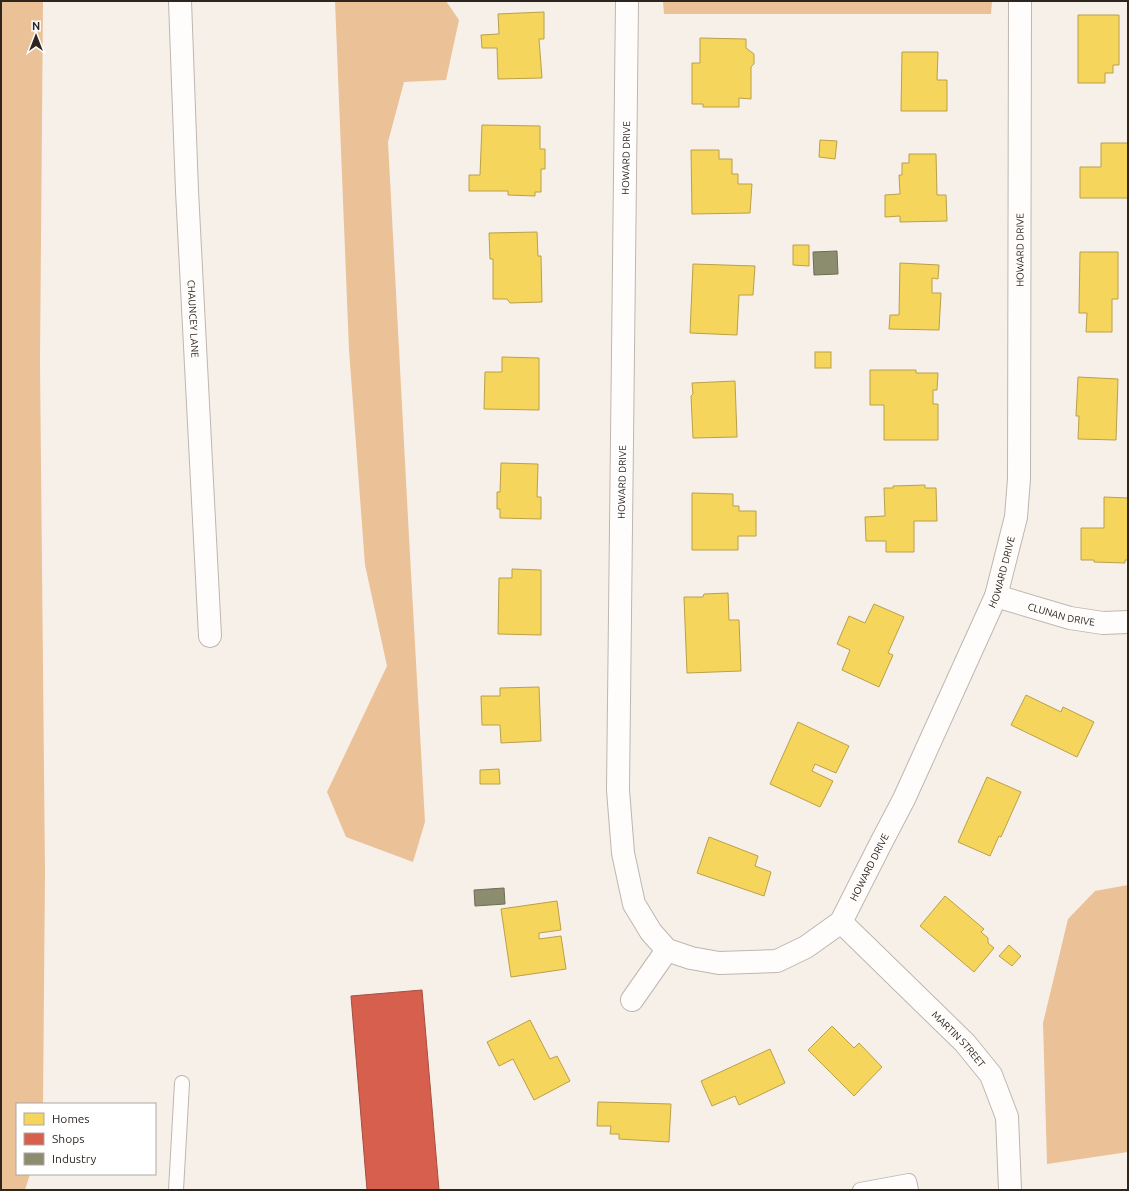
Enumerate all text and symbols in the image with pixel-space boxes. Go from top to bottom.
north arrow [16,16,56,56]
text: N [32,20,40,32]
street label: HOWARD DRIVE [620,121,632,195]
street label: HOWARD DRIVE [1014,213,1025,287]
street label: CHAUNCEY LANE [186,279,201,358]
street label: HOWARD DRIVE [616,445,628,519]
street label: HOWARD DRIVE [986,535,1017,609]
street label: CLUNAN DRIVE [1027,600,1096,627]
street label: HOWARD DRIVE [847,831,891,902]
street label: MARTIN STREET [930,1009,988,1069]
legend [16,1103,156,1175]
text: Homes [52,1112,90,1125]
text: Shops [52,1132,84,1145]
text: Industry [52,1152,97,1165]

